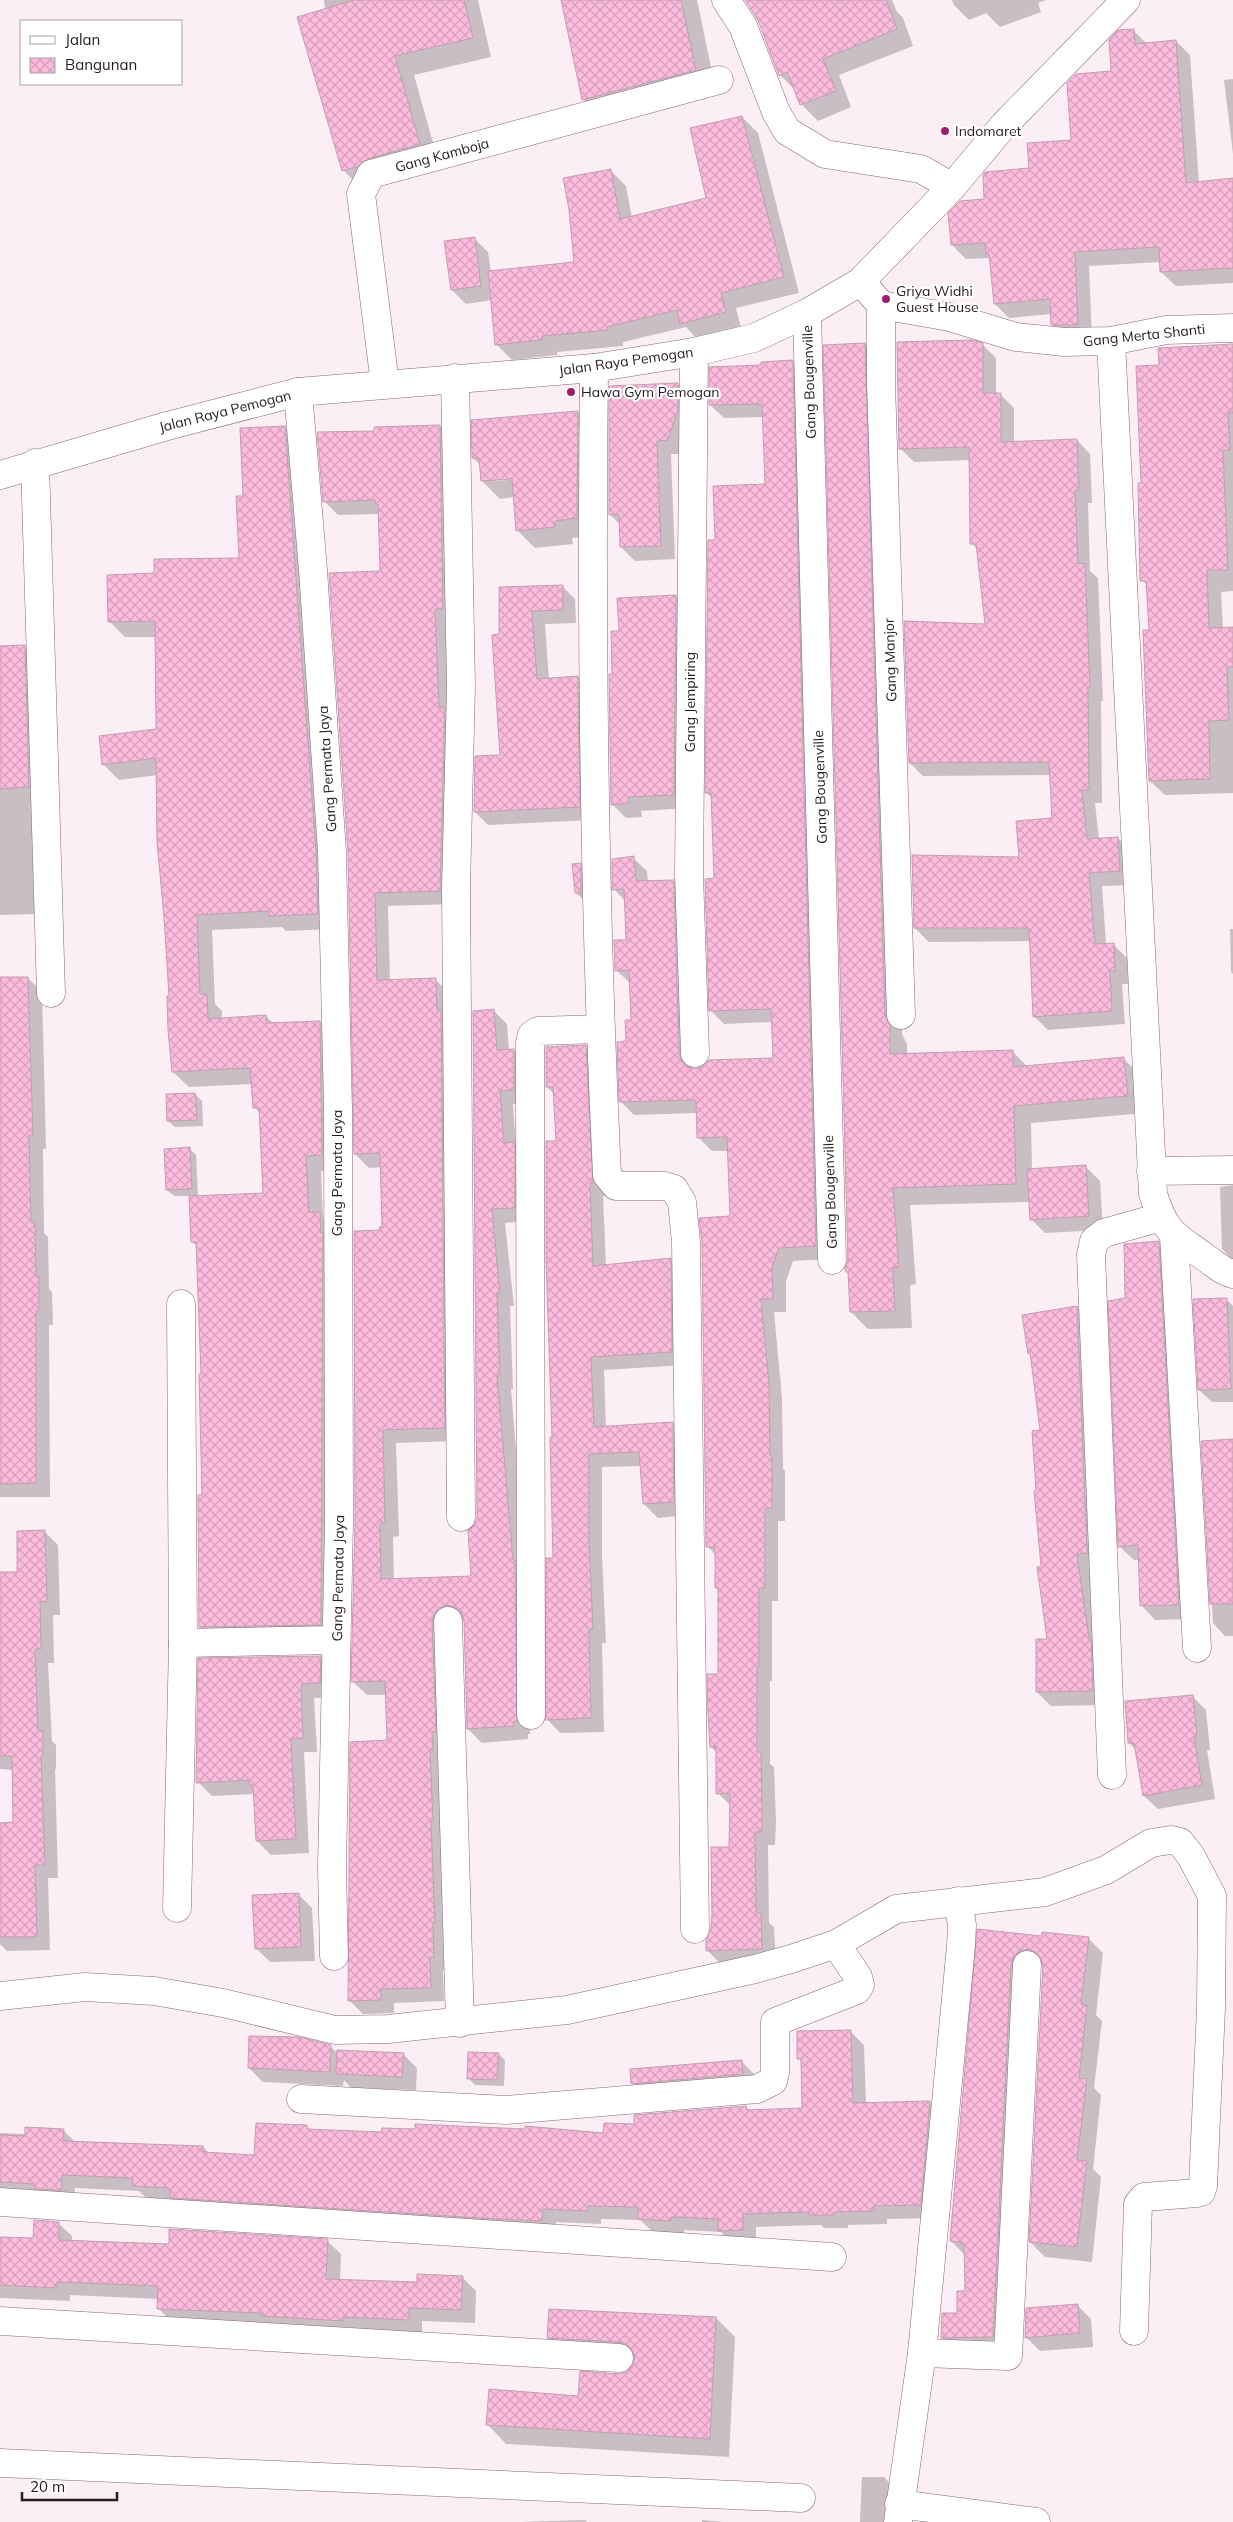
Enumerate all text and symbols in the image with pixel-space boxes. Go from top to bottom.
legend [20,20,182,85]
text: Jalan [65,30,100,49]
text: Bangunan [65,55,137,74]
place label: Indomaret [955,122,1022,140]
marker: Indomaret [939,125,951,137]
street label: Gang Kamboja [393,134,491,176]
place label: Griya Widhi Guest House [896,282,979,316]
marker: Griya Widhi Guest House [880,293,892,305]
street label: Gang Merta Shanti [1082,320,1206,350]
street label: Gang Bougenville [798,325,820,439]
street label: Jalan Raya Pemogan [558,343,694,379]
place label: Hawa Gym Pemogan [581,383,720,401]
street label: Jalan Raya Pemogan [157,386,293,436]
marker: Hawa Gym Pemogan [565,386,577,398]
street label: Gang Manjor [880,617,900,702]
street label: Gang Jempiring [681,652,699,752]
street label: Gang Permata Jaya [314,705,340,833]
street label: Gang Bougenville [809,730,831,844]
street label: Gang Permata Jaya [328,1110,346,1236]
street label: Gang Bougenville [819,1135,841,1249]
street label: Gang Permata Jaya [328,1514,348,1642]
scale bar [22,2470,118,2502]
text: 20 m [30,2477,65,2496]

